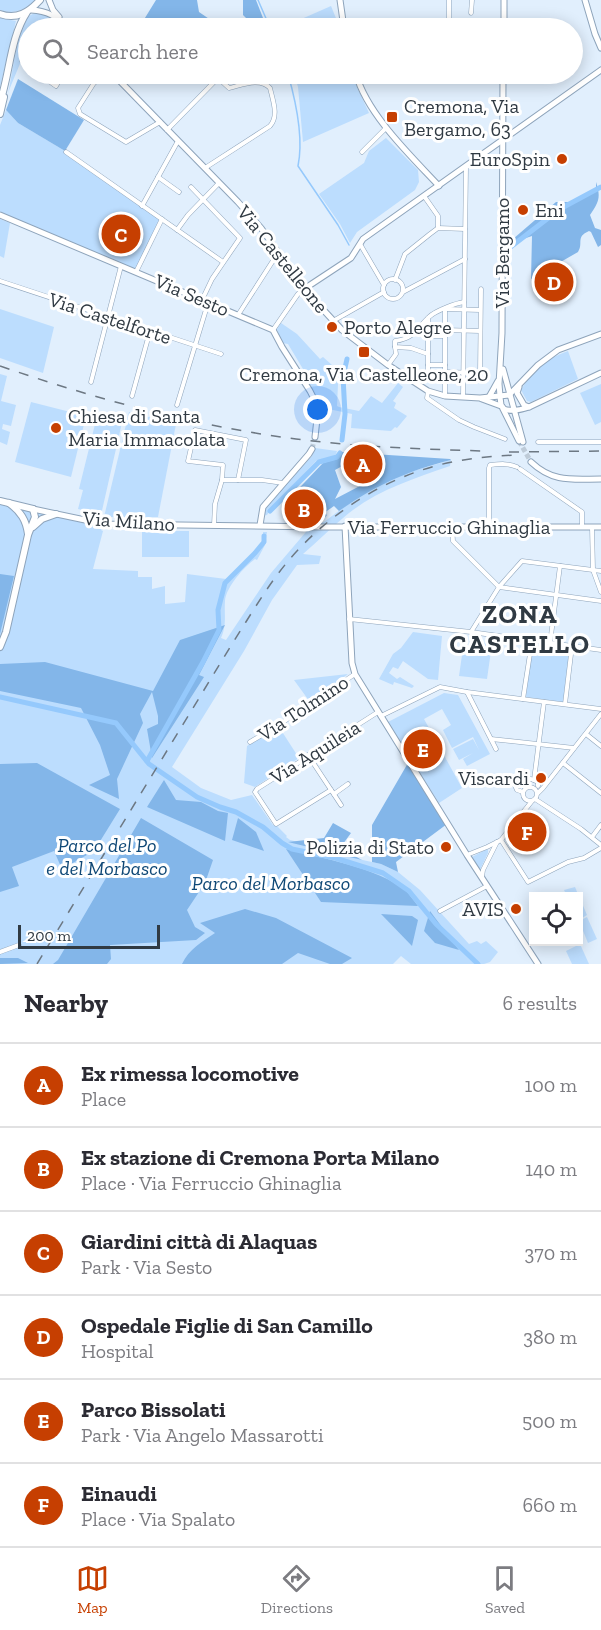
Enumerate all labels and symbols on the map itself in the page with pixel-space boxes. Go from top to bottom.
place label: Cremona, Via Bergamo, 63 [404,94,519,141]
marker: Cremona, Via Bergamo, 63 [385,110,399,124]
place label: EuroSpin [470,147,551,171]
marker: EuroSpin [555,152,569,166]
street label: Via Bergamo [490,198,514,309]
place label: Eni [535,198,564,222]
street label: Via Castelleone [232,200,334,318]
marker: Eni [516,203,530,217]
pin: C [102,212,140,256]
pin: D [534,260,574,304]
street label: Via Sesto [150,268,233,321]
street label: Via Castelforte [45,287,174,349]
place label: Porto Alegre [344,315,452,339]
marker: Porto Alegre [325,320,339,334]
marker: Cremona, Via Castelleone, 20 [357,345,371,359]
place label: Cremona, Via Castelleone, 20 [239,362,489,386]
your location [303,395,332,424]
place label: Chiesa di Santa Maria Immacolata [68,404,226,451]
marker: Chiesa di Santa Maria Immacolata [49,421,63,435]
pin: A [344,442,382,486]
pin: B [284,486,324,532]
street label: Via Milano [81,506,176,536]
street label: Via Ferruccio Ghinaglia [347,515,551,539]
district label: ZONA CASTELLO [450,598,590,660]
street label: Via Tolmino [252,670,353,747]
street label: Via Aquileia [265,715,365,790]
pin: E [404,726,442,771]
place label: Viscardi [457,766,529,790]
marker: Viscardi [534,771,548,785]
pin: F [508,810,546,854]
park label: Parco del Po e del Morbasco [46,833,168,880]
place label: Polizia di Stato [306,835,434,859]
marker: Polizia di Stato [439,840,453,854]
park label: Parco del Morbasco [192,871,350,895]
place label: AVIS [462,897,504,921]
marker: AVIS [509,902,523,916]
scale bar [18,922,160,950]

